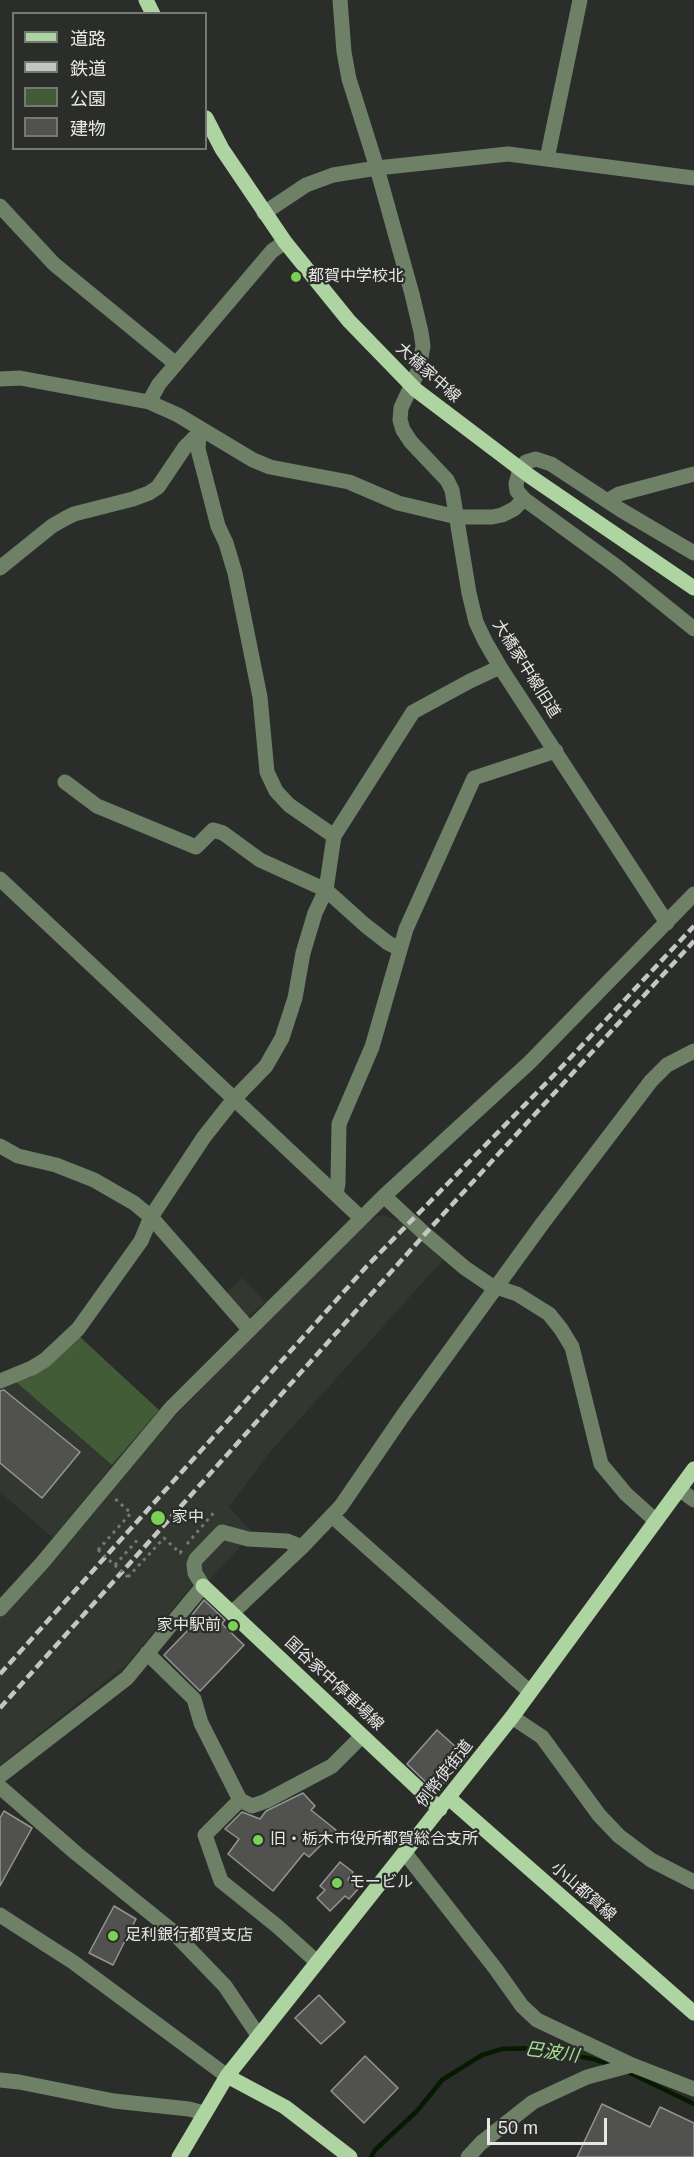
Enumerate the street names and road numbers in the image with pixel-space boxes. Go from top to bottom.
street label: 大橋家中線 [392,339,464,407]
street label: 大橋家中線旧道 [488,616,564,722]
street label: 国谷家中停車場線 [281,1633,387,1735]
street label: 例幣使街道 [413,1737,477,1811]
street label: 小山都賀線 [547,1859,619,1925]

